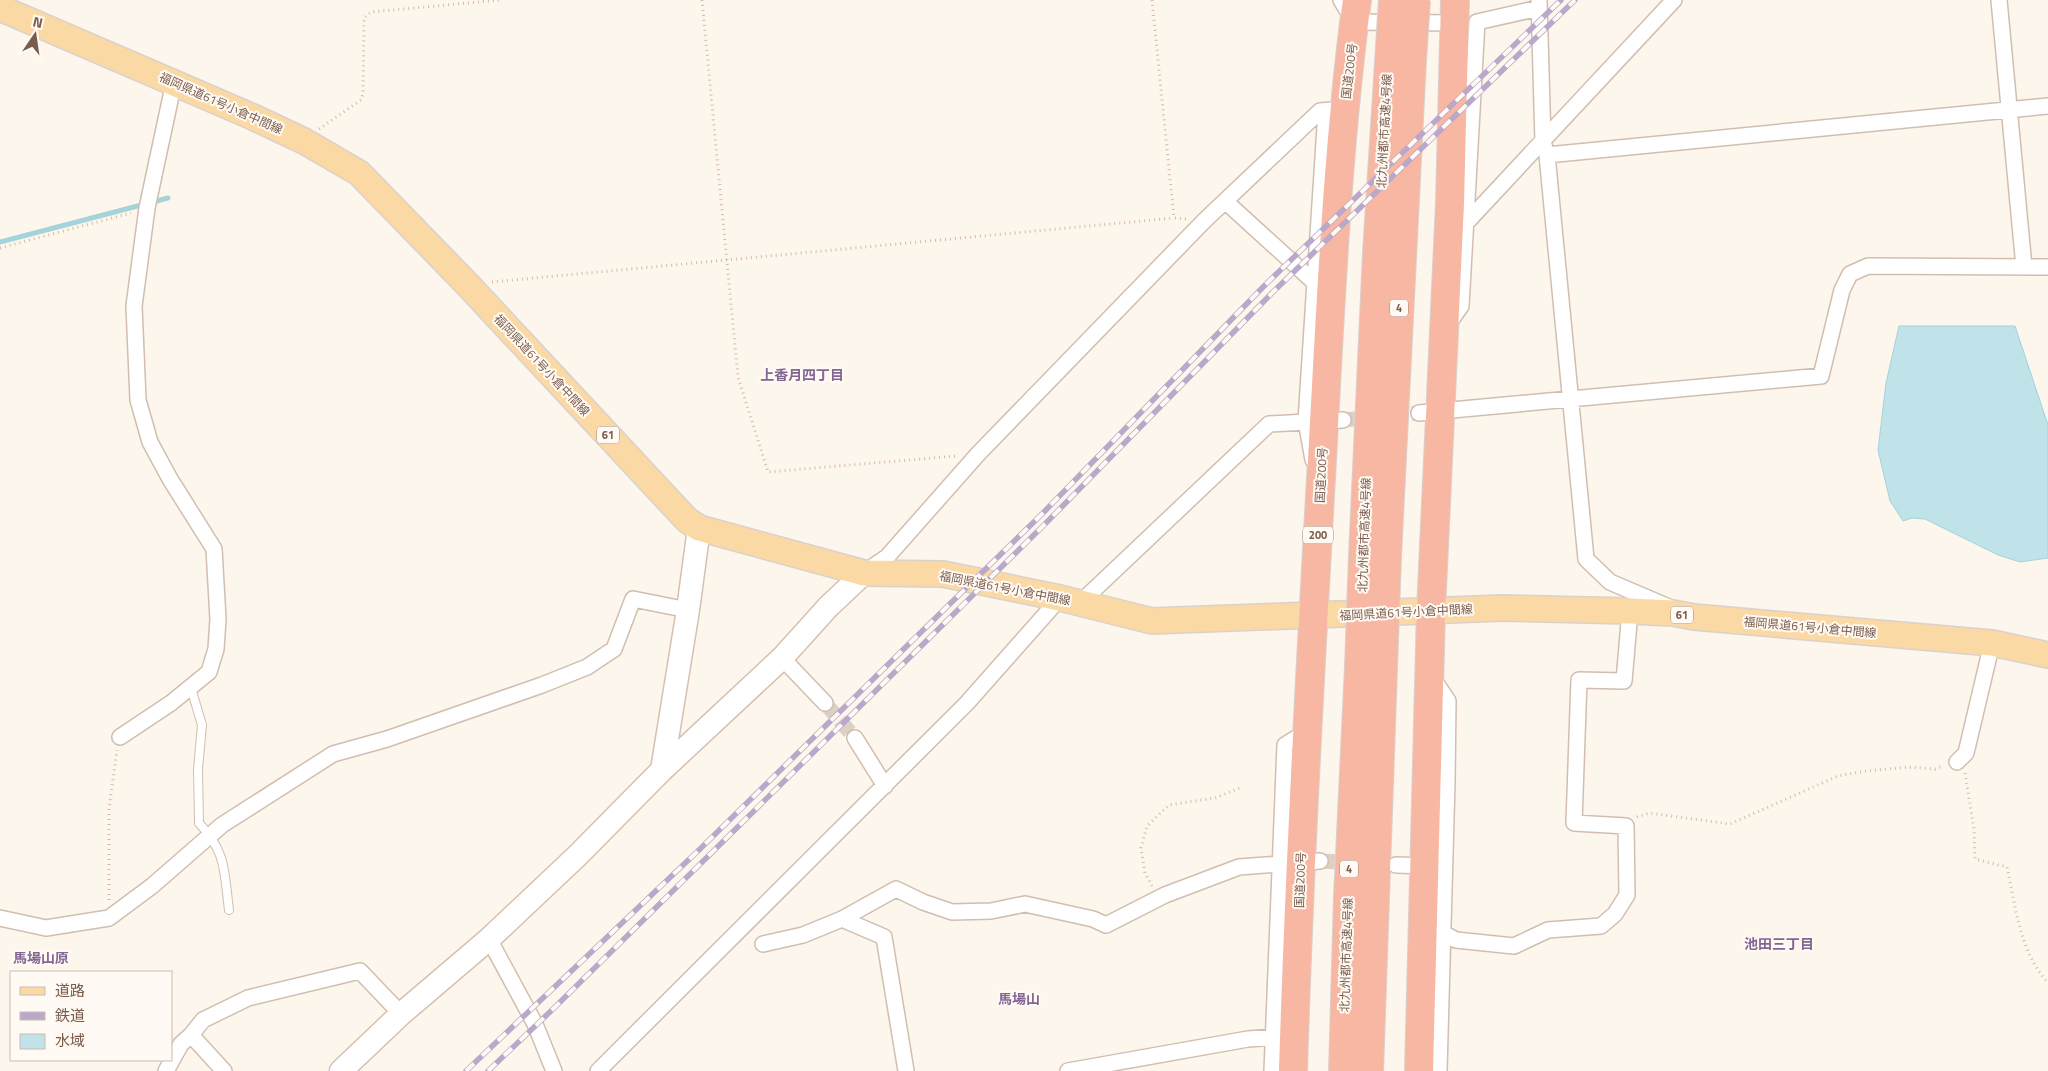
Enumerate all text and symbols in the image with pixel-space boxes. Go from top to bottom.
north arrow [10,10,60,60]
text: N [31,11,45,33]
street label: 国道200号 [1336,42,1362,100]
street label: 福岡県道61号小倉中間線 [156,67,286,139]
street label: 北九州都市高速4号線 [1372,73,1396,189]
road number: 4 [1390,300,1408,316]
street label: 福岡県道61号小倉中間線 [490,310,594,420]
district label: 上香月四丁目 [760,364,844,385]
road number: 61 [597,426,619,444]
street label: 国道200号 [1310,446,1332,504]
street label: 北九州都市高速4号線 [1353,477,1375,593]
road number: 200 [1303,526,1333,544]
street label: 福岡県道61号小倉中間線 [938,566,1072,610]
street label: 福岡県道61号小倉中間線 [1339,599,1473,625]
road number: 61 [1671,606,1693,624]
street label: 福岡県道61号小倉中間線 [1743,612,1877,642]
street label: 国道200号 [1290,852,1310,908]
road number: 4 [1340,861,1358,878]
street label: 北九州都市高速4号線 [1335,897,1357,1013]
district label: 池田三丁目 [1744,933,1814,954]
district label: 馬場山原 [13,947,69,968]
legend [10,971,172,1061]
text: 道路 [55,979,85,1002]
district label: 馬場山 [998,988,1040,1009]
text: 鉄道 [55,1004,85,1027]
text: 水域 [55,1029,85,1052]

